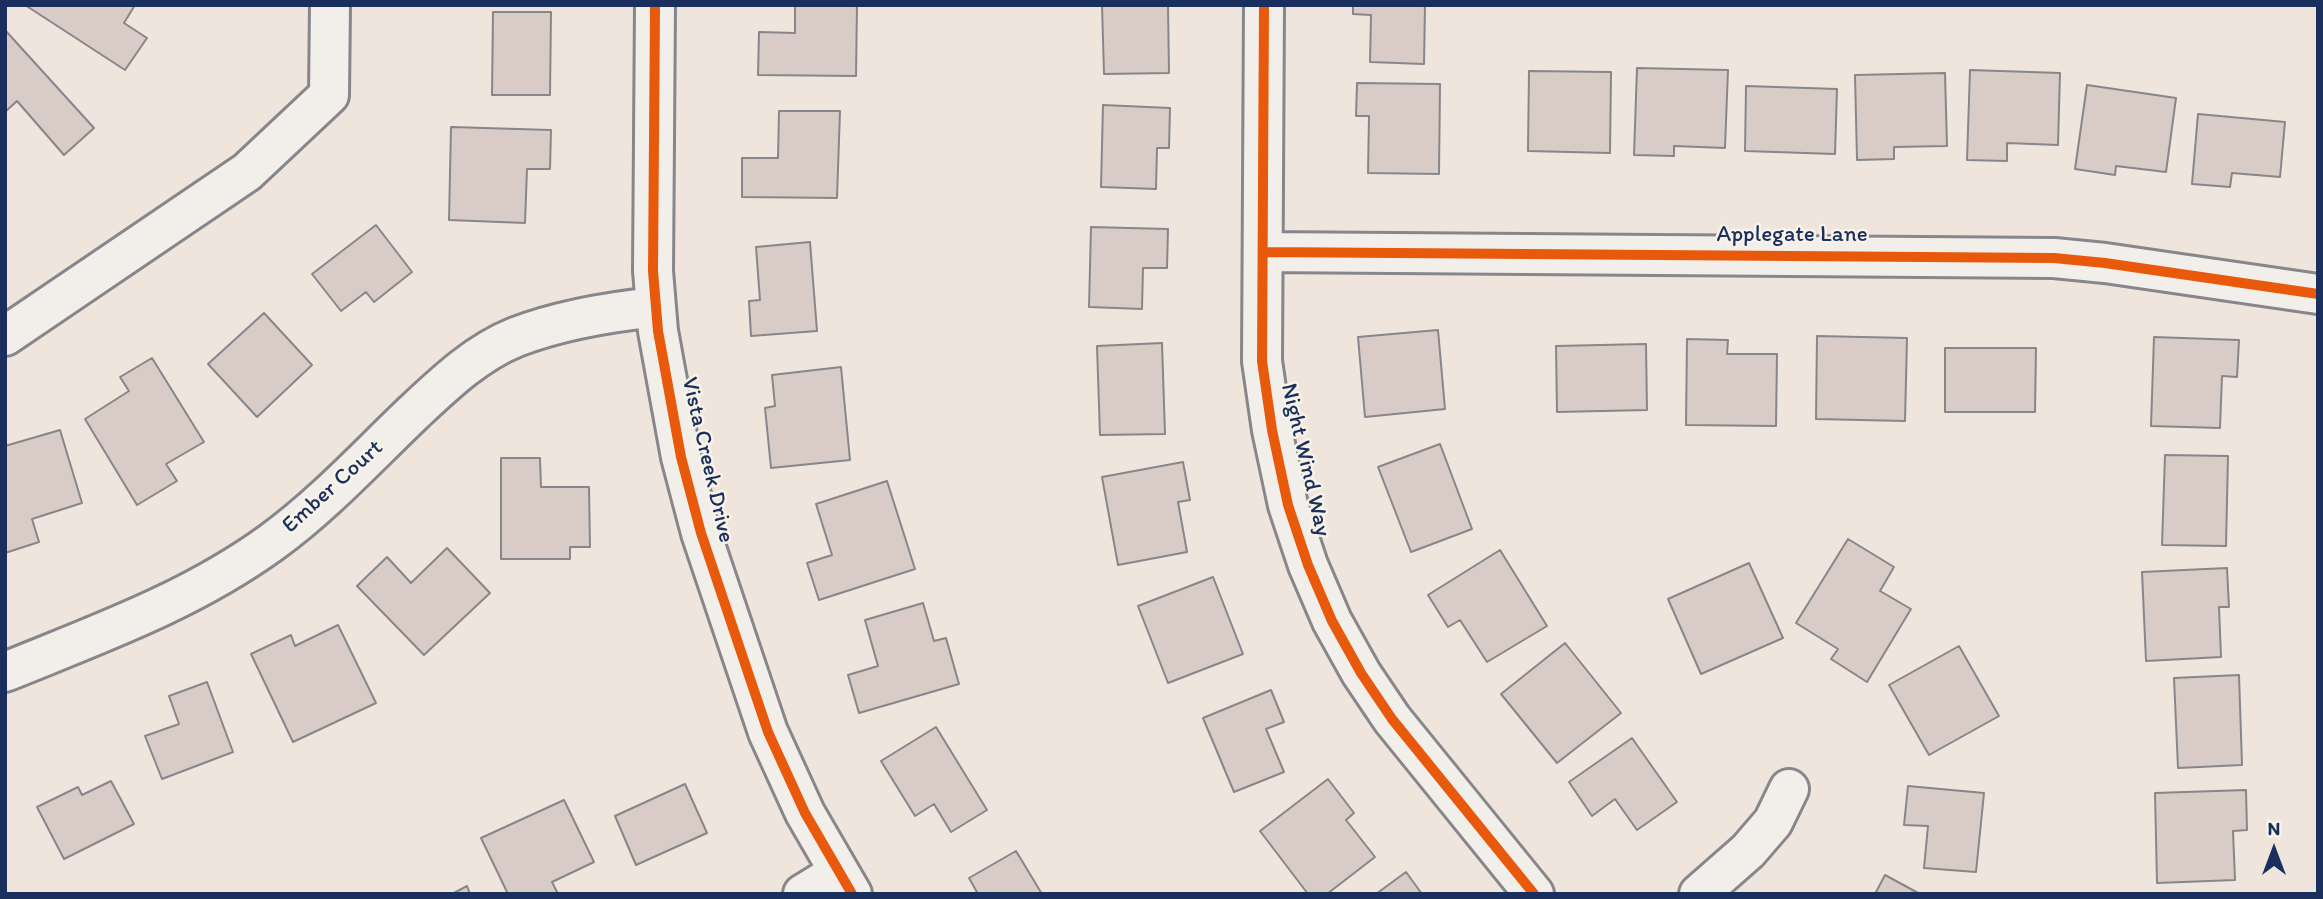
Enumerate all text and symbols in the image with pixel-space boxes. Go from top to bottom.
street label: Applegate Lane [1716,221,1868,249]
street label: Vista Creek Drive [675,375,739,545]
street label: Night Wind Way [1274,381,1336,539]
street label: Ember Court [277,435,389,539]
north arrow [2239,815,2309,885]
text: N [2268,817,2280,840]

